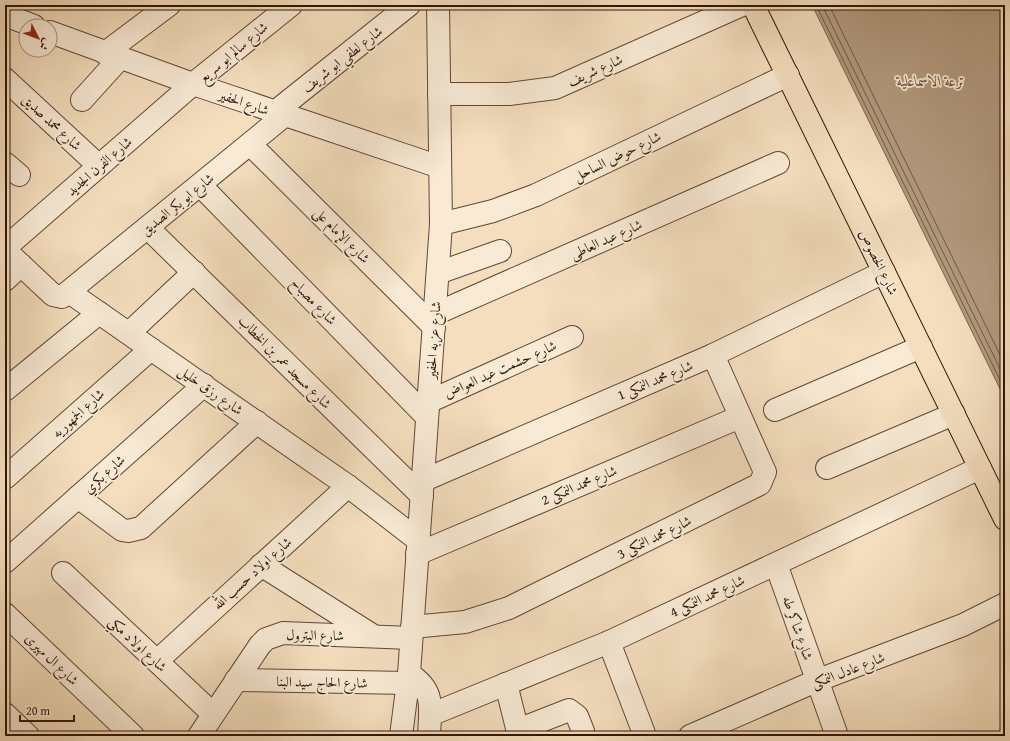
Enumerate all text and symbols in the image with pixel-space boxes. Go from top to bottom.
street label: شارع سالم ابو سريع [194,17,275,90]
north arrow [18,18,58,58]
street label: شارع لطفي ابو شريف [297,21,389,100]
text: ش [36,35,55,54]
street label: شارع شريف [564,49,627,93]
water label: ترعة الاسماعلية [895,70,965,91]
street label: شارع الحفير [214,83,272,122]
street label: شارع محمد صديق [16,89,86,156]
street label: شارع حوض الساحل [570,126,665,188]
street label: شارع الفرن الجديد [62,132,138,202]
street label: شارع ابو بكر الصديق [136,168,219,241]
street label: شارع الإمام على [307,202,375,270]
street label: شارع عبد العاطى [567,214,646,266]
street label: شارع الخصوص [853,226,904,299]
street label: شارع مصباح [284,273,342,331]
street label: شارع عزبه الحفير [420,300,448,382]
street label: شارع مسجد عمر بن الخطاب [232,311,336,415]
street label: شارع حشمت عبد العواض [440,335,560,405]
street label: شارع محمد النمكى 1 [614,355,697,407]
street label: شارع رزق خليل [173,360,247,421]
street label: شارع الجمهوريه [47,384,110,444]
street label: شارع بكري [79,450,131,500]
street label: شارع محمد النمكى 2 [538,460,621,512]
street label: شارع محمد النمكى 3 [613,510,696,565]
street label: شارع اولاد حسب الله [207,531,297,615]
street label: شارع محمد النمكى 4 [666,570,749,624]
street label: شارع شاكر طه [776,593,818,663]
street label: شارع اولاد مكي [102,612,172,679]
street label: شارع البترول [286,624,344,648]
street label: شارع ال مهيرى [19,628,83,691]
street label: شارع عادل النمكى [808,647,888,695]
street label: شارع الحاج سيد البنا [276,671,368,696]
scale bar [20,697,74,723]
text: 20 m [26,702,50,719]

